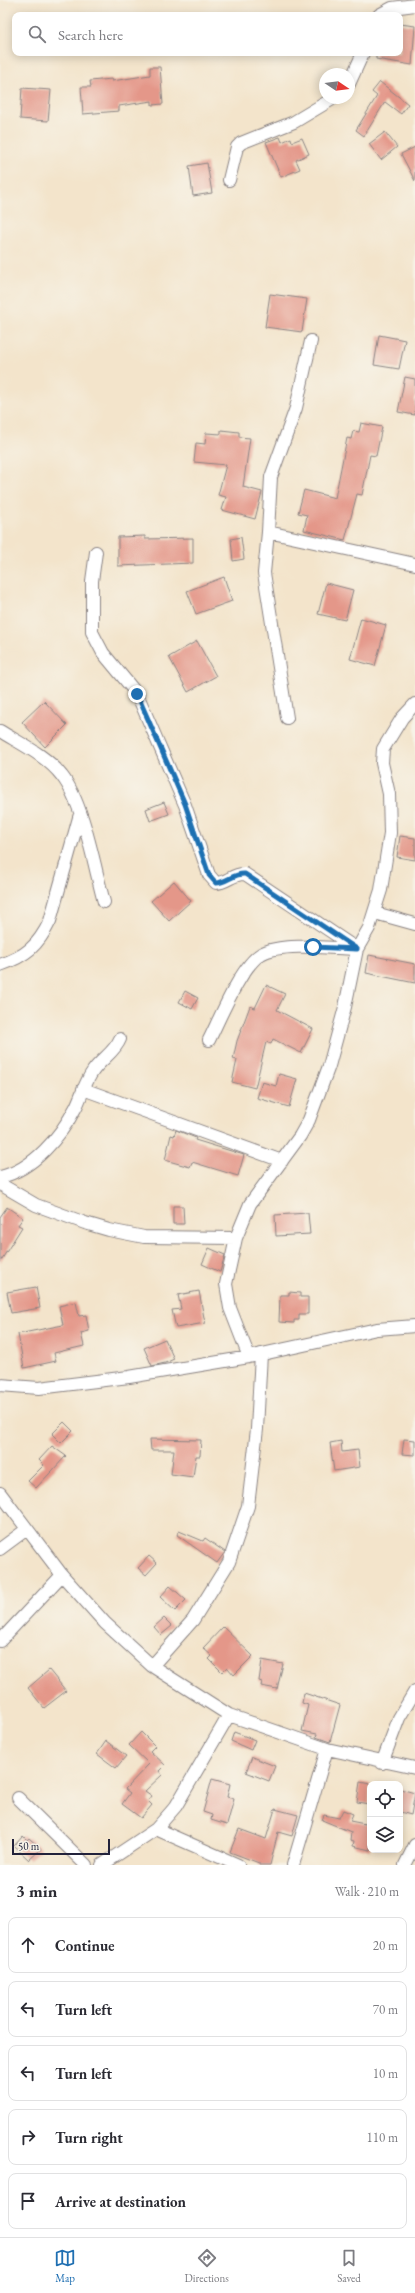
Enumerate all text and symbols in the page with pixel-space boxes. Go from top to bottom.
search box [12,12,403,56]
icon: search [26,23,48,45]
text: Search here [58,25,123,44]
north arrow [319,68,355,104]
route end [128,685,146,703]
route start [304,938,322,956]
map controls [367,1781,403,1853]
button: locate [367,1781,403,1817]
button: layers [367,1817,403,1853]
scale bar [12,1837,110,1856]
text: 50 m [18,1839,39,1853]
text: 3 min [16,1880,57,1902]
text: Walk · 210 m [335,1883,399,1900]
icon: ahead [17,1934,39,1956]
text: Continue [55,1936,115,1955]
text: 20 m [373,1937,398,1954]
icon: left [17,1998,39,2020]
text: Turn left [55,2000,112,2019]
text: 70 m [373,2001,398,2018]
icon: left [17,2062,39,2084]
text: Turn left [55,2064,112,2083]
text: 10 m [373,2065,398,2082]
icon: right [17,2126,39,2148]
text: Turn right [55,2128,123,2147]
text: 110 m [367,2129,398,2146]
icon: arrive [17,2190,39,2212]
text: Arrive at destination [55,2192,186,2211]
tab: Map [54,2247,76,2285]
tab: Directions [185,2247,229,2285]
tab: Saved [337,2247,361,2285]

